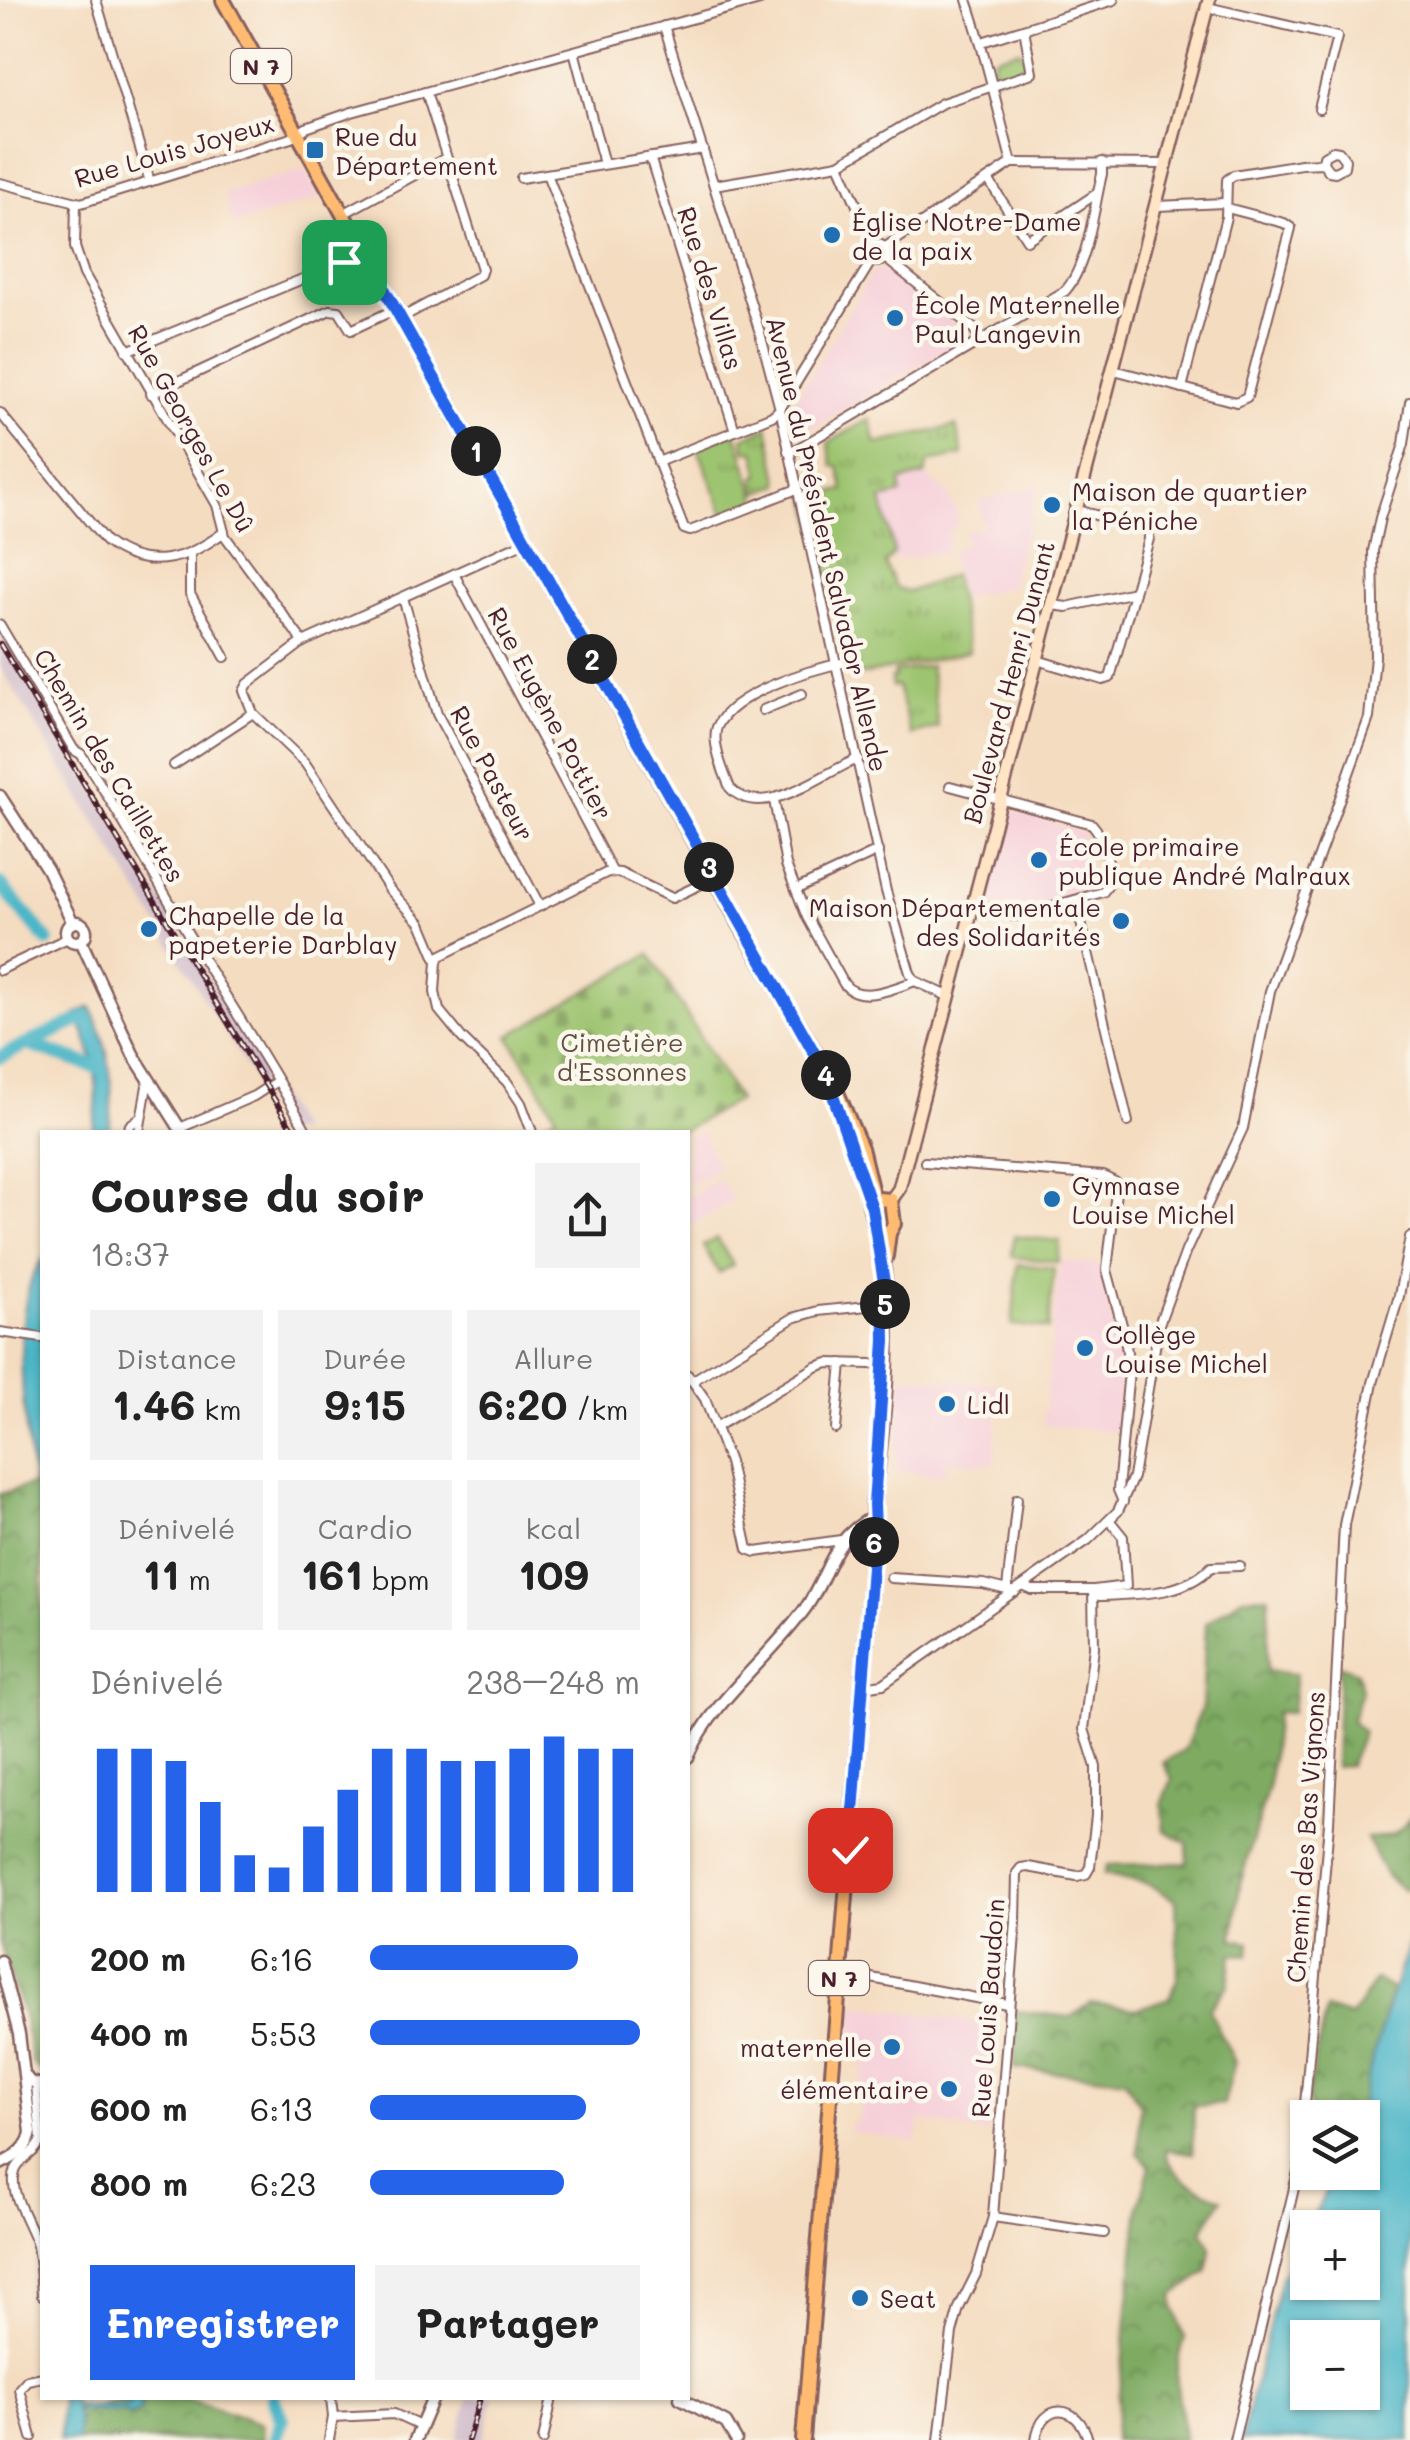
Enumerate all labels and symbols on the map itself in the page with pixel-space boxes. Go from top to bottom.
road number: N 7 [231,49,291,83]
street label: Rue Louis Joyeux [71,106,278,195]
place label: Rue du Département [335,120,498,181]
marker: Rue du Département [304,139,326,161]
street label: Rue des Villas [671,203,751,373]
place label: Église Notre-Dame de la paix [852,205,1081,266]
pin [302,220,387,305]
marker: Église Notre-Dame de la paix [821,224,843,246]
place label: École Maternelle Paul Langevin [915,288,1120,349]
marker: École Maternelle Paul Langevin [884,307,906,329]
street label: Avenue du Président Salvador Allende [760,313,896,775]
street label: Rue Georges Le Dû [122,319,262,537]
pin: 1 [451,426,501,476]
place label: Maison de quartier la Péniche [1072,475,1308,536]
marker: Maison de quartier la Péniche [1041,494,1063,516]
street label: Boulevard Henri Dunant [955,537,1061,827]
street label: Rue Eugène Pottier [481,601,621,825]
pin: 2 [567,634,617,684]
street label: Chemin des Caillettes [28,642,192,888]
street label: Rue Pasteur [444,700,542,846]
place label: École primaire publique André Malraux [1059,830,1350,891]
pin: 3 [684,842,734,892]
marker: École primaire publique André Malraux [1028,849,1050,871]
place label: Maison Départementale des Solidarités [809,891,1101,952]
place label: Chapelle de la papeterie Darblay [169,899,397,961]
marker: Maison Départementale des Solidarités [1110,910,1132,932]
marker: Chapelle de la papeterie Darblay [138,918,160,940]
park label: Cimetière d'Essonnes [557,1026,687,1087]
pin: 4 [801,1050,851,1100]
place label: Gymnase Louise Michel [1072,1169,1235,1230]
marker: Gymnase Louise Michel [1041,1188,1063,1210]
pin: 5 [860,1279,910,1329]
place label: Collège Louise Michel [1105,1318,1268,1379]
marker: Collège Louise Michel [1074,1337,1096,1359]
place label: Lidl [967,1388,1010,1420]
marker: Lidl [936,1393,958,1415]
pin: 6 [849,1517,899,1567]
street label: Chemin des Bas Vignons [1279,1690,1331,1984]
pin [808,1808,893,1893]
street label: Rue Louis Baudoin [963,1897,1011,2119]
road number: N 7 [809,1961,869,1995]
place label: maternelle [740,2031,872,2063]
marker: maternelle [881,2036,903,2058]
place label: élémentaire [780,2073,929,2105]
marker: élémentaire [938,2078,960,2100]
place label: Seat [880,2282,936,2314]
marker: Seat [849,2287,871,2309]

